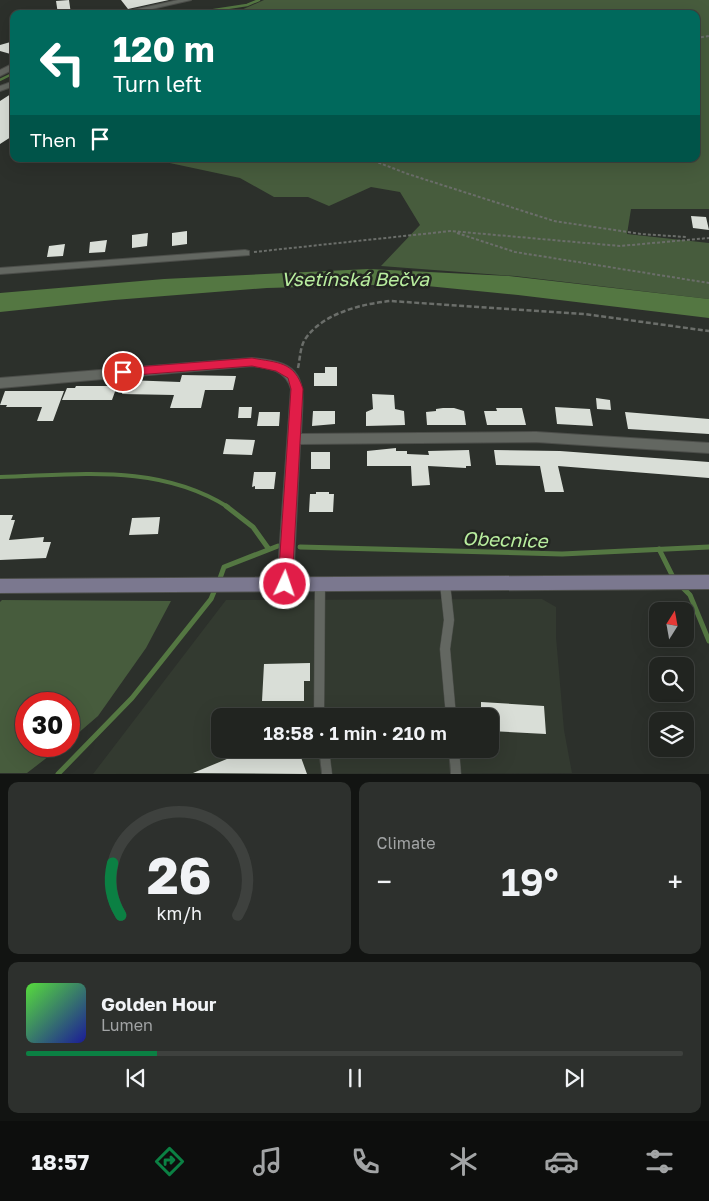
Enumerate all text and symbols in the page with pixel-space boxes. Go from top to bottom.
text: 120 m [113,28,215,70]
icon: left [30,30,95,95]
text: Turn left [113,70,202,97]
icon: arrive [86,125,114,153]
text: Then [30,128,76,151]
water label: Vsetínská Bečva [281,267,430,290]
pin [102,351,144,393]
icon: arrive [109,358,137,386]
water label: Obecnice [462,526,550,552]
position arrow [258,557,310,609]
north arrow [649,602,694,648]
map controls [649,602,694,757]
button: search [649,657,694,702]
speed limit sign: 30 [15,692,80,757]
button: layers [649,712,694,757]
text: 18:58 · 1 min · 210 m [263,721,447,744]
text: Climate [377,833,436,853]
text: 26 [147,843,212,905]
text: 19° [501,859,559,904]
text: − [377,865,392,898]
text: + [668,865,683,898]
text: km/h [157,902,202,924]
text: Golden Hour [101,992,216,1015]
text: Lumen [101,1015,153,1035]
icon: previous [122,1064,150,1092]
icon: pause [341,1064,369,1092]
icon: next [560,1064,588,1092]
icon: directions [152,1144,187,1179]
icon: music [250,1144,285,1179]
icon: phone [348,1144,383,1179]
icon: climate [446,1144,481,1179]
icon: car [544,1144,579,1179]
icon: filters [642,1144,677,1179]
text: 18:57 [32,1148,89,1175]

